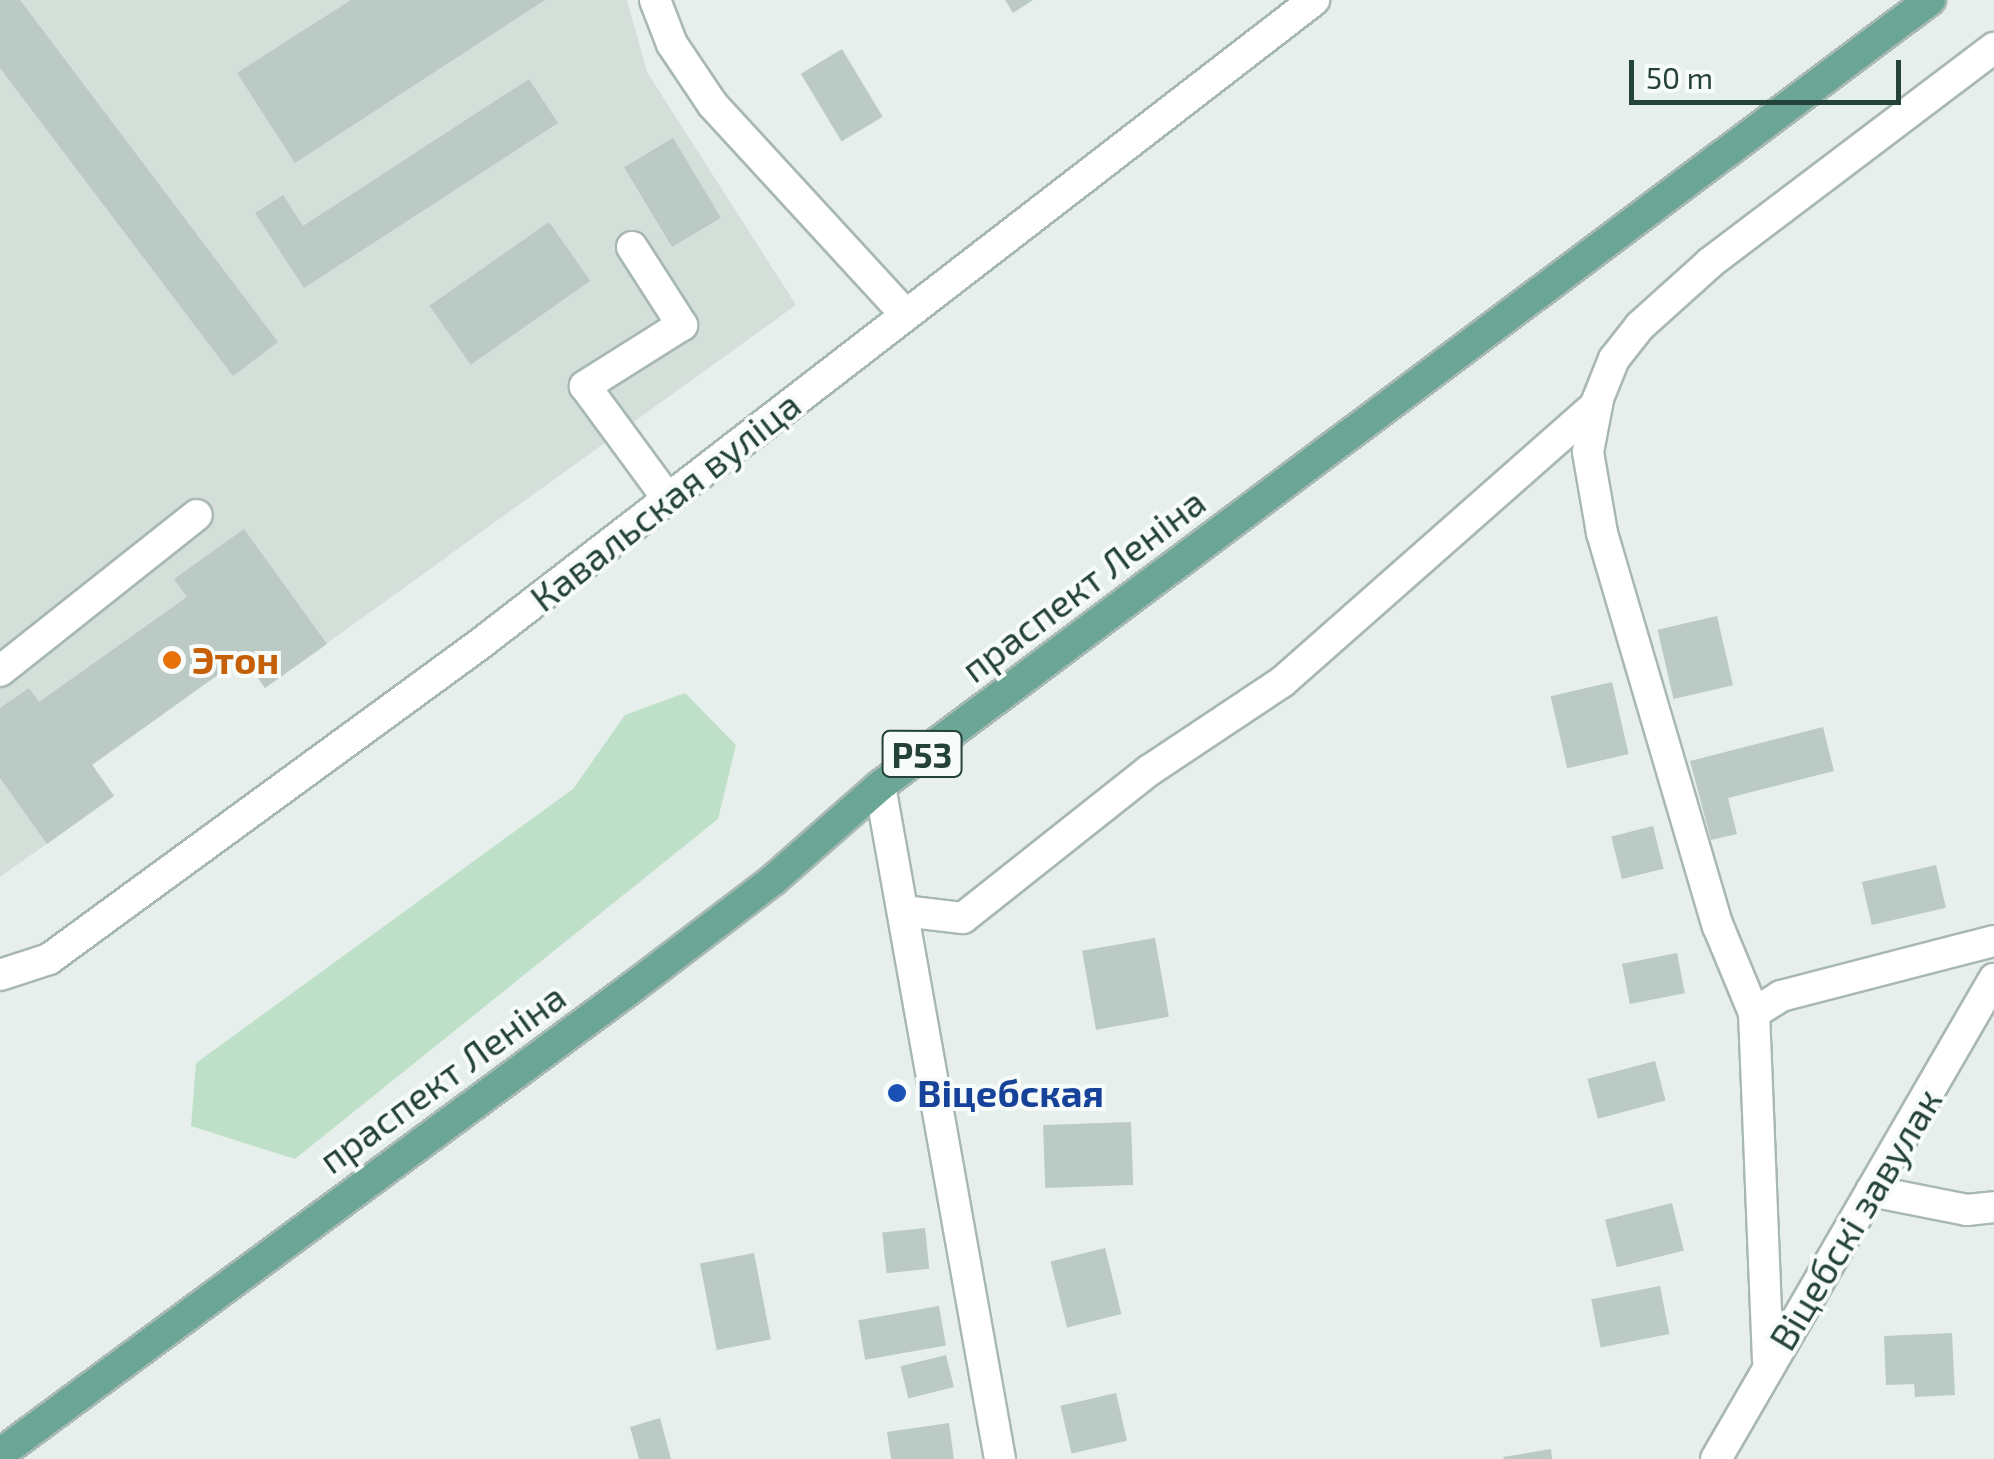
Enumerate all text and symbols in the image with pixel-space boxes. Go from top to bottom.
scale bar [1634,40,1906,102]
text: 50 m [1646,59,1713,95]
street label: Кавальская вуліца [521,381,809,621]
street label: праспект Леніна [952,478,1214,692]
place label: Этон [192,637,279,683]
marker: Этон [161,649,183,671]
road number: Р53 [880,724,964,784]
street label: праспект Леніна [310,973,574,1183]
place label: Віцебская [917,1070,1104,1116]
street label: Віцебскі завулак [1759,1080,1951,1358]
marker: Віцебская [886,1082,908,1104]

